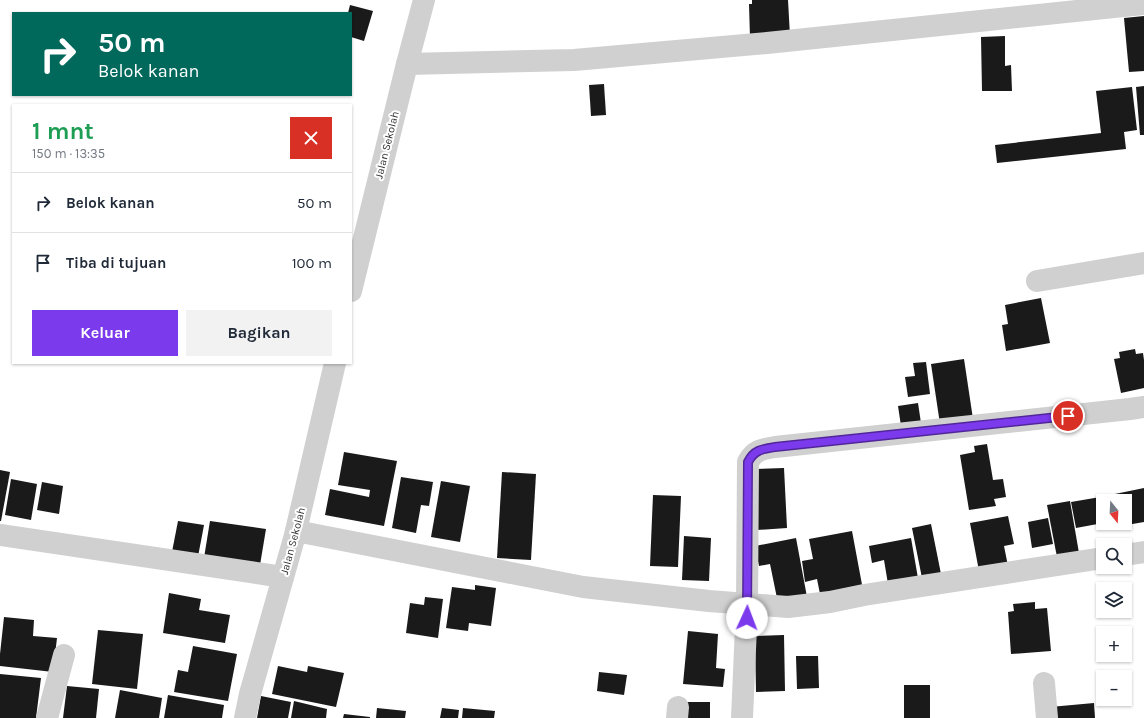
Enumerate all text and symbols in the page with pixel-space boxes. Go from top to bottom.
text: 50 m [98,26,166,59]
icon: right [32,28,84,80]
text: Belok kanan [98,60,199,82]
street label: Jalan Sekolah [372,110,402,180]
text: 1 mnt [32,117,94,145]
button: close [290,117,332,159]
text: 150 m · 13:35 [32,146,105,161]
icon: right [32,192,54,214]
text: Belok kanan [66,194,155,212]
text: 50 m [297,194,332,212]
icon: arrive [32,252,54,274]
text: Tiba di tujuan [66,254,166,272]
text: 100 m [292,254,332,272]
button: Keluar [32,310,178,356]
button: Bagikan [186,310,332,356]
pin [1051,399,1085,433]
icon: arrive [1057,405,1079,427]
north arrow [1096,494,1132,530]
map controls [1096,494,1132,706]
street label: Jalan Sekolah [278,506,308,576]
button: search [1096,538,1132,574]
button: layers [1096,582,1132,618]
position arrow [726,597,768,639]
button: + [1096,626,1132,662]
button: − [1096,670,1132,706]

